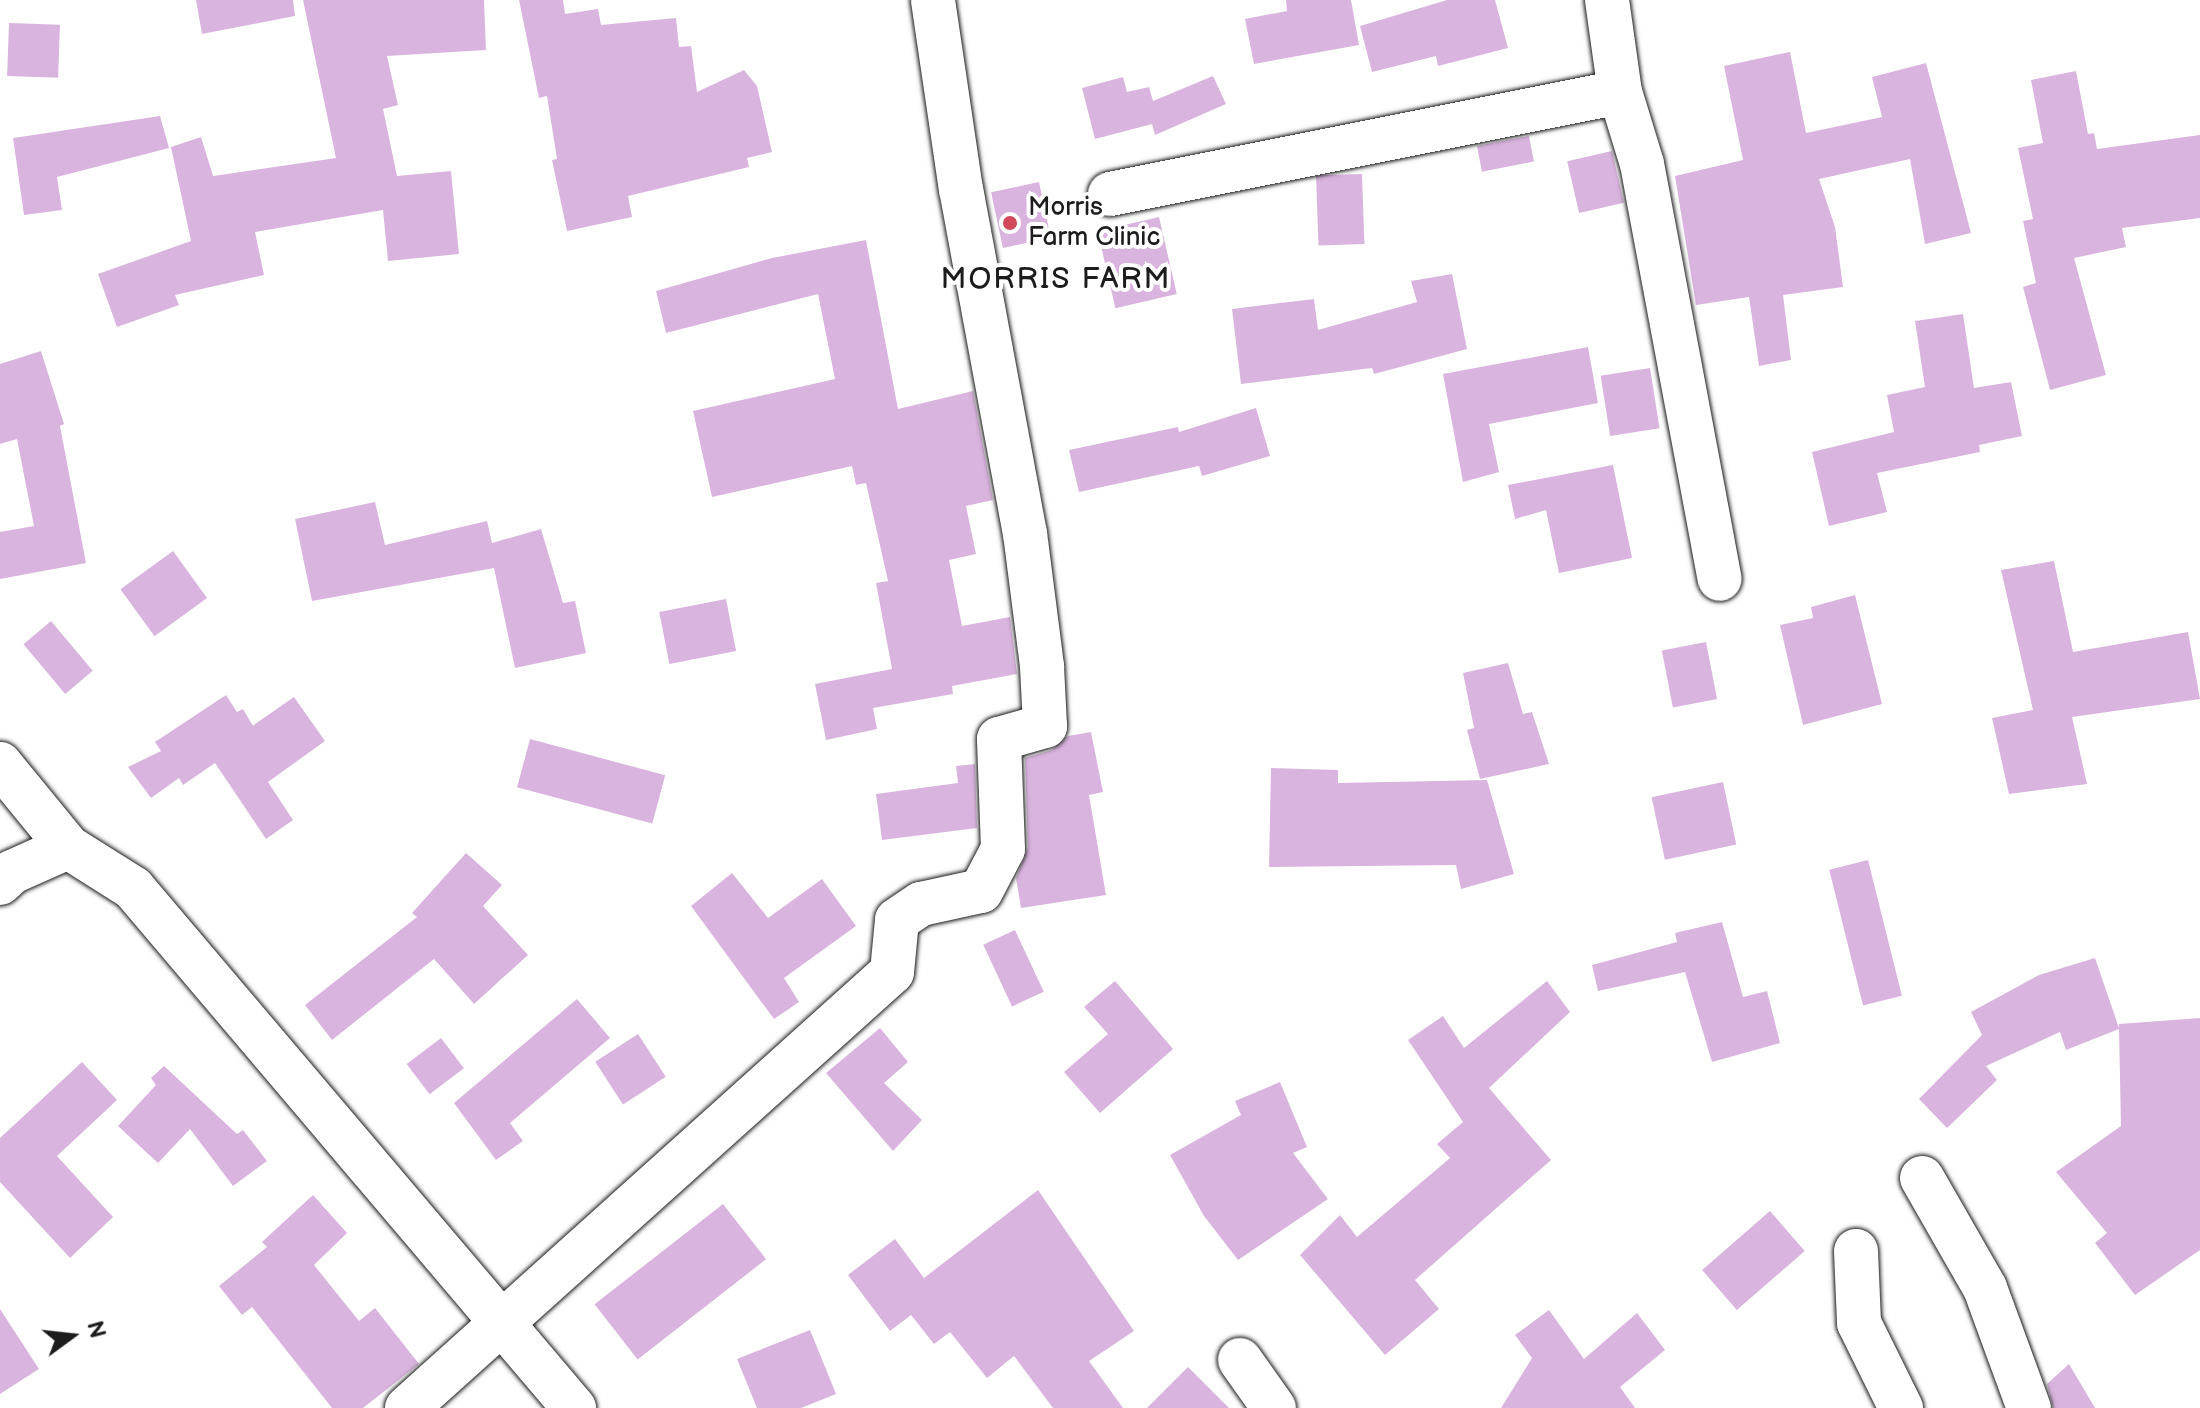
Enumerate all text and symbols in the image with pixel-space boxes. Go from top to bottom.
place label: Morris Farm Clinic [1028,192,1160,254]
marker: Morris Farm Clinic [999,212,1021,234]
district label: MORRIS FARM [941,261,1171,297]
north arrow [32,1296,112,1376]
text: N [80,1318,111,1341]

